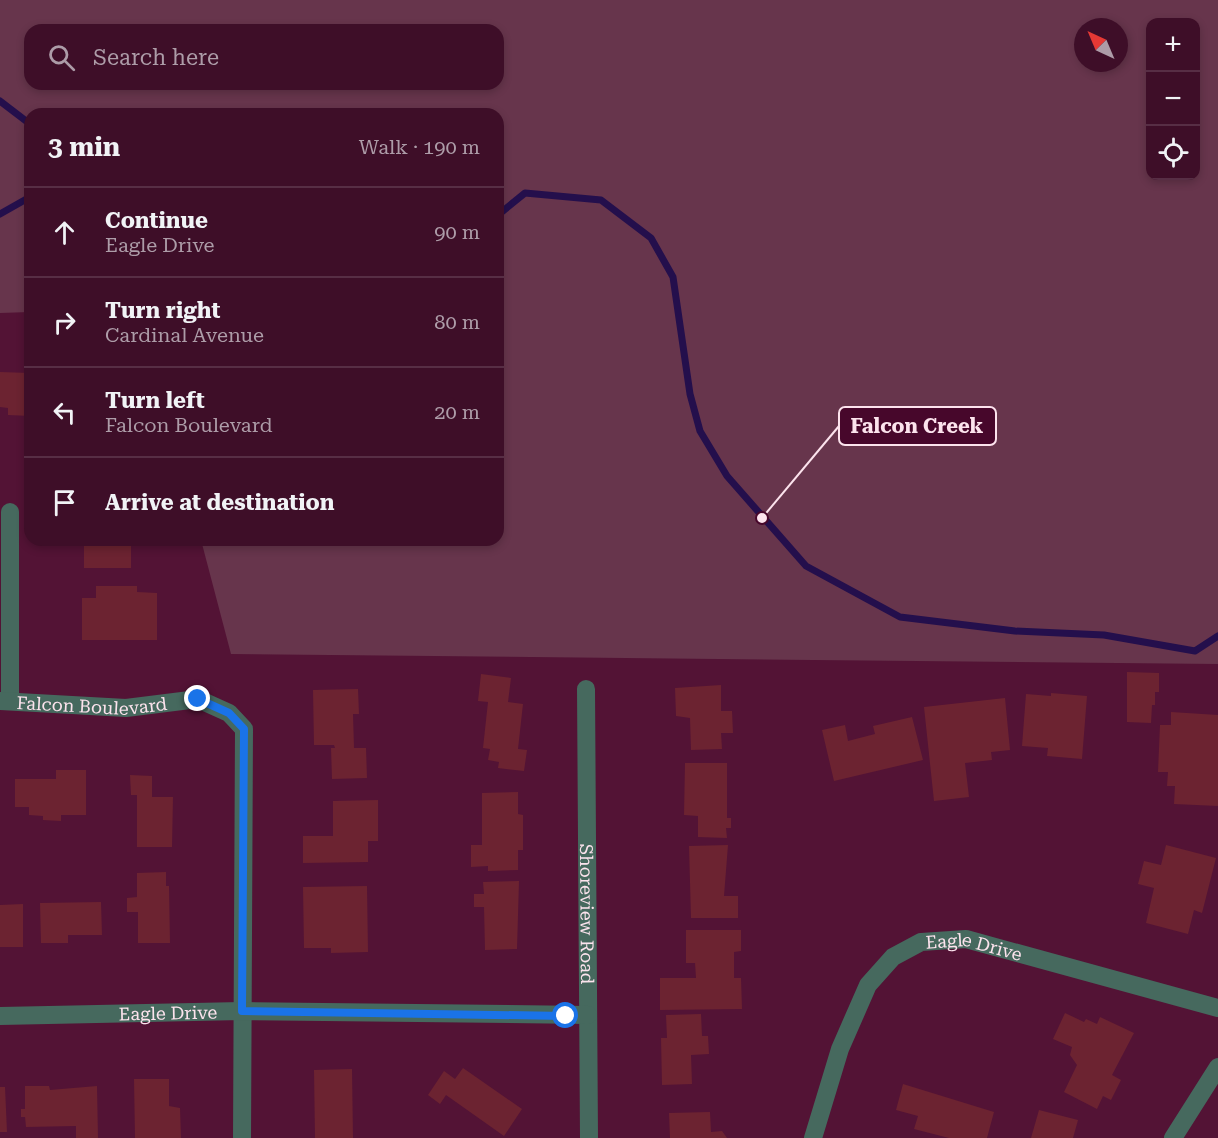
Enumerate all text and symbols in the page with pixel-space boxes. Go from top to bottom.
north arrow [1074,18,1128,72]
map controls [1146,18,1200,180]
button: + [1146,18,1200,72]
search box [24,24,504,90]
icon: search [45,41,78,74]
text: Search here [93,45,219,70]
button: − [1146,72,1200,126]
button: locate [1146,126,1200,180]
text: 3 min [48,132,120,162]
text: Walk · 190 m [359,135,480,159]
text: Continue [105,208,208,233]
icon: ahead [48,216,81,249]
text: 90 m [434,220,480,244]
text: Eagle Drive [105,233,215,257]
text: Turn right [105,298,220,323]
icon: right [48,306,81,339]
text: 80 m [434,310,480,334]
text: Cardinal Avenue [105,323,264,347]
text: Turn left [105,388,205,413]
icon: left [48,396,81,429]
text: 20 m [434,400,480,424]
callout: Falcon Creek [839,407,996,445]
text: Falcon Boulevard [105,413,273,437]
text: Falcon Creek [851,414,984,438]
icon: arrive [48,486,81,519]
text: Arrive at destination [105,490,334,515]
route end [184,685,210,711]
street label: Falcon Boulevard [16,691,169,719]
street label: Shoreview Road [577,844,598,985]
street label: Eagle Drive [925,928,1025,964]
street label: Eagle Drive [118,1001,218,1024]
route start [552,1002,578,1028]

